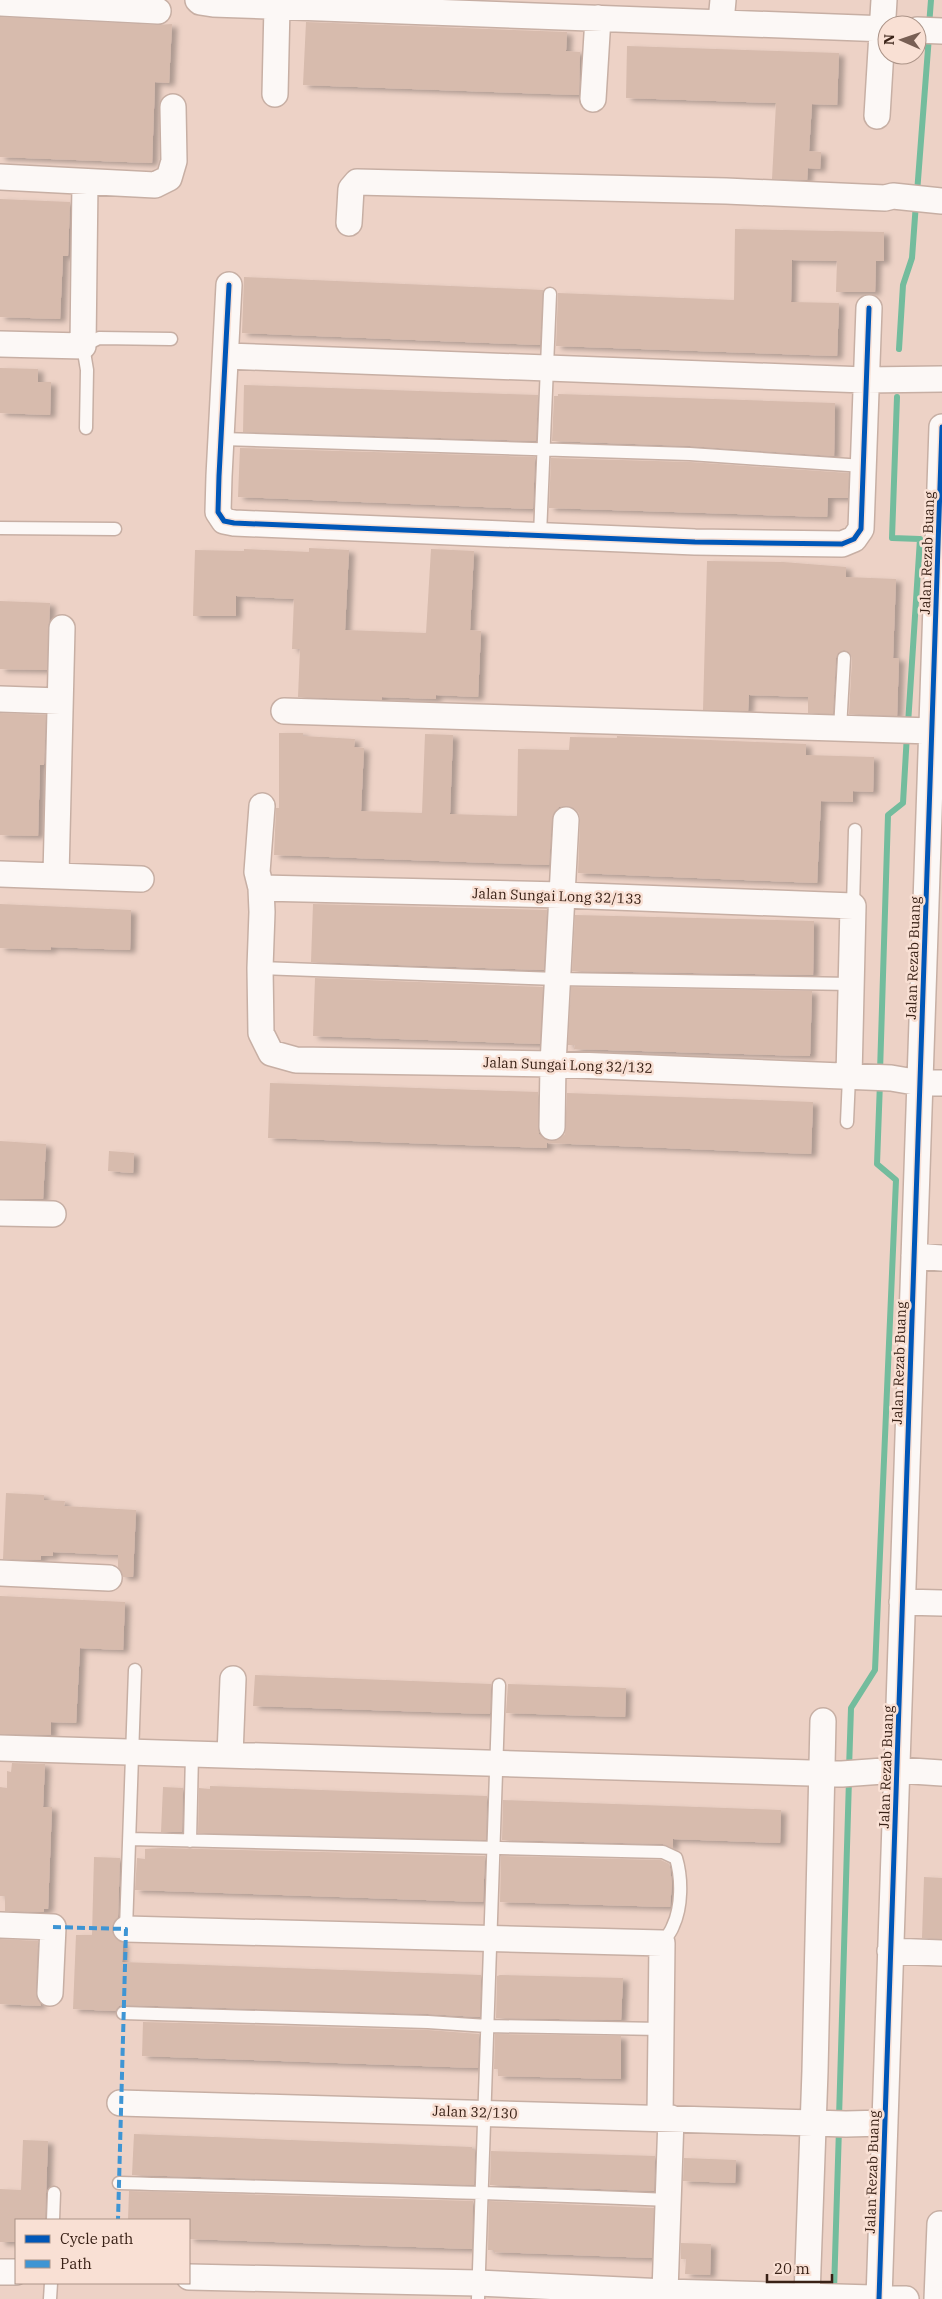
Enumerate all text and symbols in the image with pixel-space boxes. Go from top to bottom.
north arrow [877,15,927,65]
text: N [880,34,898,45]
street label: Jalan Rezab Buang [916,491,938,615]
street label: Jalan Sungai Long 32/133 [472,884,642,908]
street label: Jalan Rezab Buang [902,896,924,1020]
street label: Jalan Sungai Long 32/132 [483,1053,653,1077]
street label: Jalan Rezab Buang [888,1301,910,1425]
street label: Jalan Rezab Buang [875,1705,897,1829]
street label: Jalan 32/130 [432,2102,518,2122]
street label: Jalan Rezab Buang [861,2110,883,2234]
legend [15,2219,190,2284]
text: Cycle path [60,2229,133,2248]
scale bar [767,2252,832,2284]
text: Path [60,2254,92,2273]
text: 20 m [774,2259,810,2278]

